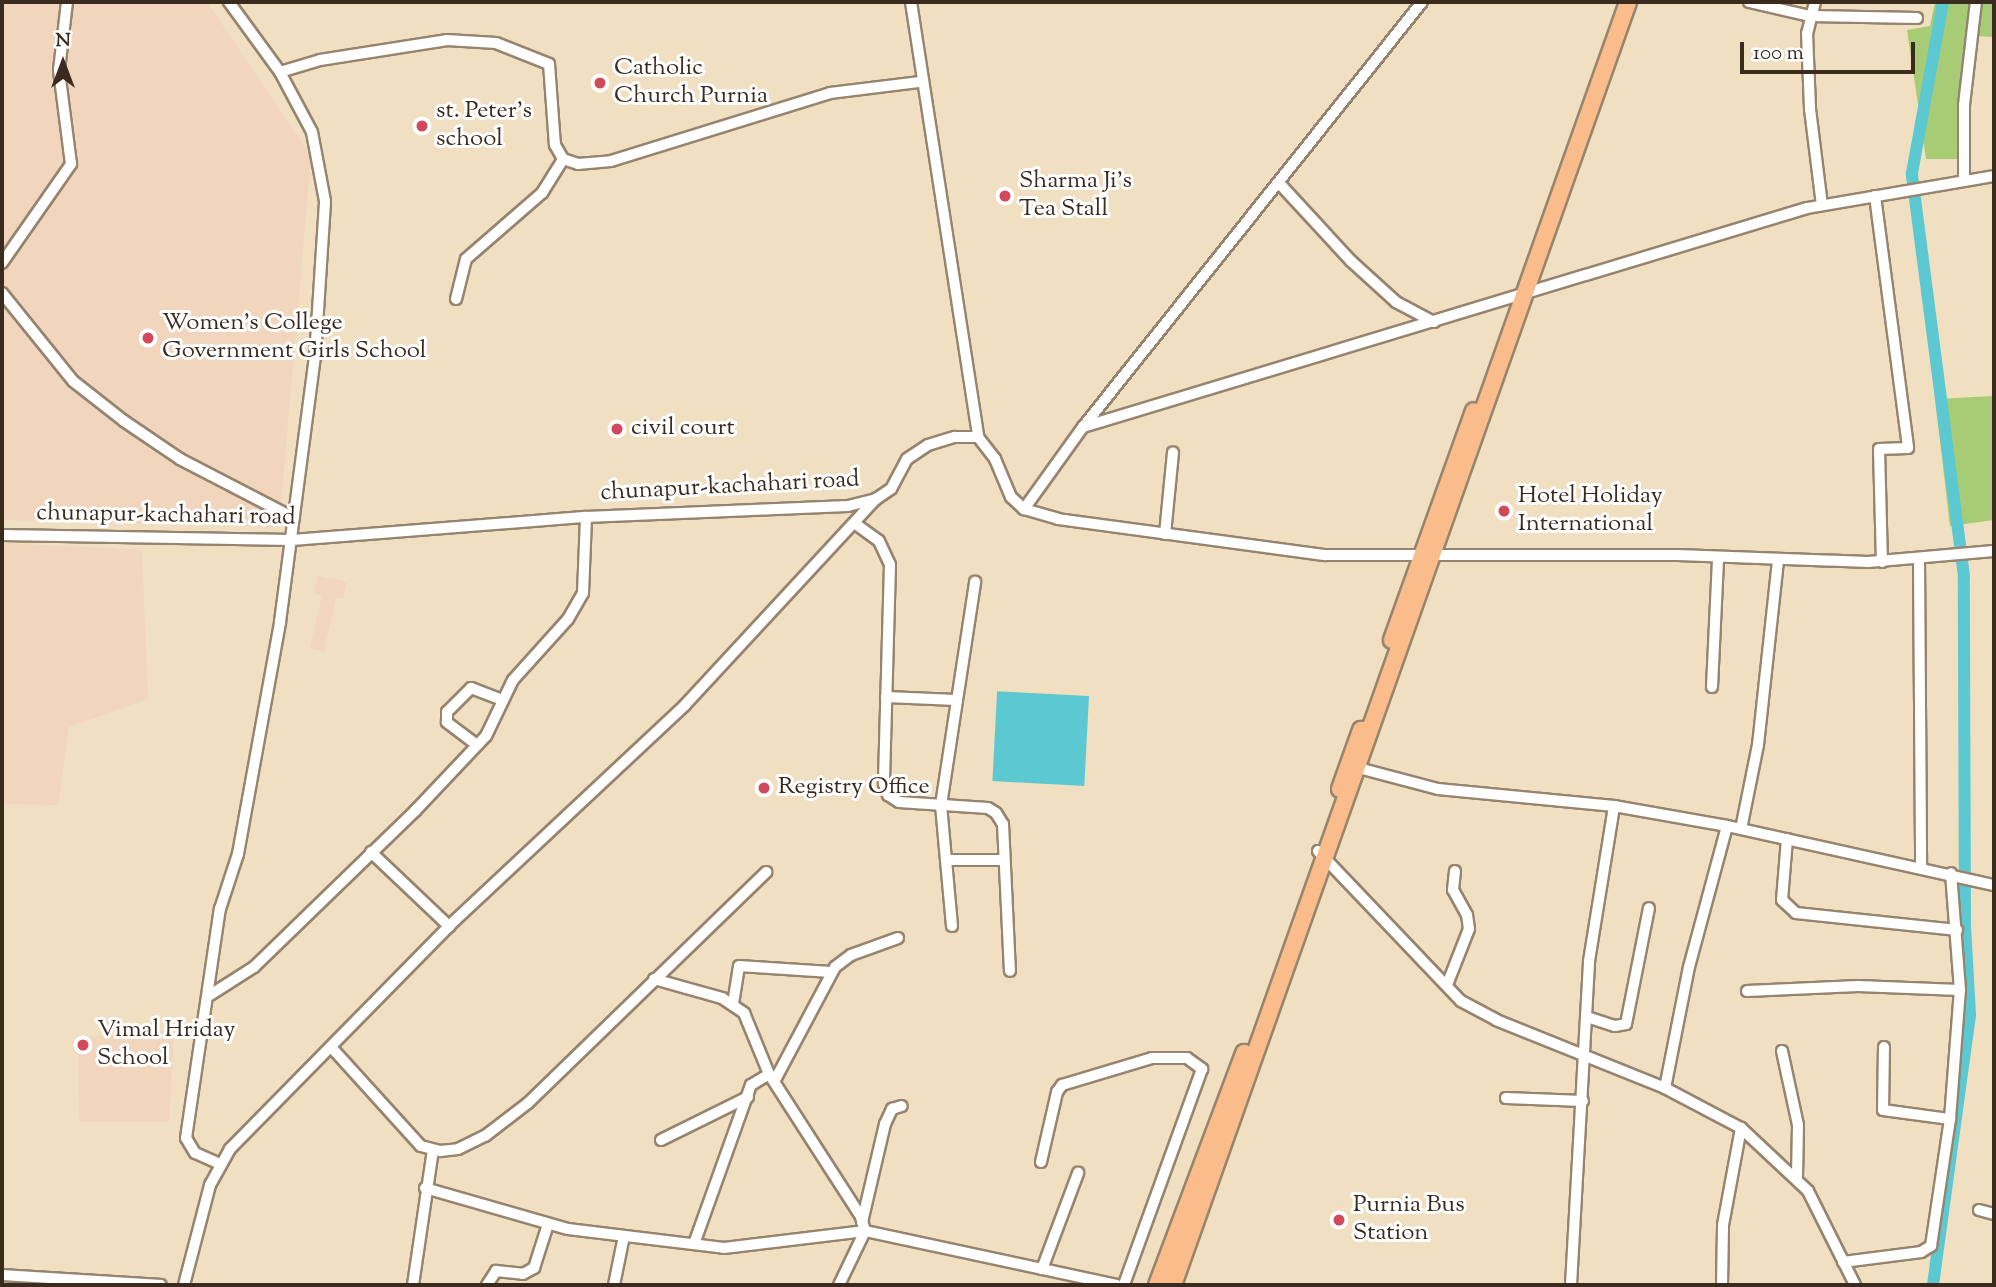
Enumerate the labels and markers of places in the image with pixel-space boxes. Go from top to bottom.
place label: Catholic Church Purnia [614,55,768,111]
marker: Catholic Church Purnia [592,75,608,91]
place label: st. Peter's school [436,98,532,154]
marker: st. Peter's school [414,118,430,134]
place label: Sharma Ji's Tea Stall [1019,168,1132,224]
marker: Sharma Ji's Tea Stall [997,188,1013,204]
place label: Women's College Government Girls School [162,310,427,366]
marker: Women's College Government Girls School [140,330,156,346]
place label: civil court [631,415,735,443]
marker: civil court [609,421,625,437]
place label: Hotel Holiday International [1518,483,1663,539]
marker: Hotel Holiday International [1496,503,1512,519]
place label: Registry Office [778,774,930,802]
marker: Registry Office [756,780,772,796]
place label: Vimal Hriday School [97,1017,235,1073]
marker: Vimal Hriday School [75,1037,91,1053]
place label: Purnia Bus Station [1353,1192,1465,1248]
marker: Purnia Bus Station [1331,1212,1347,1228]

